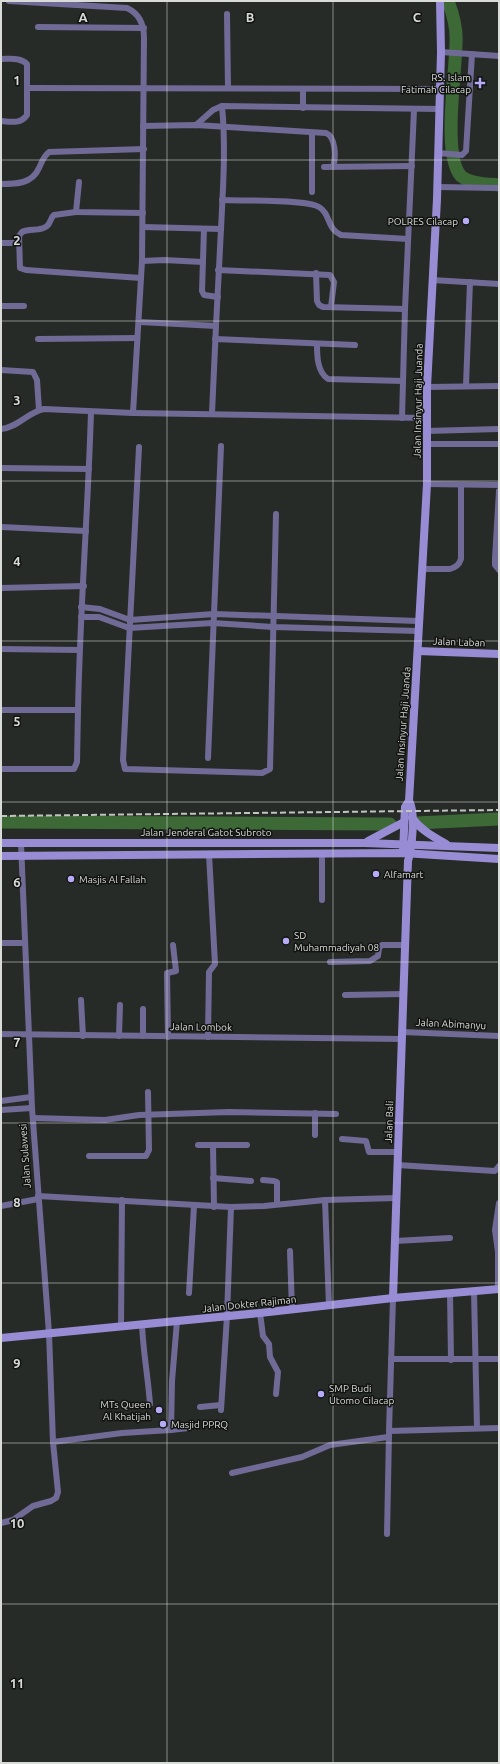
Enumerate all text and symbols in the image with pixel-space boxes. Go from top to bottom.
text: A [78,10,88,24]
text: B [246,10,255,24]
text: C [413,10,422,24]
place label: RS. Islam Fatimah Cilacap [401,72,471,95]
text: 1 [13,73,21,87]
marker: RS. Islam Fatimah Cilacap [474,77,486,89]
place label: POLRES Cilacap [388,216,458,227]
marker: POLRES Cilacap [461,216,471,226]
text: 2 [13,233,21,247]
street label: Jalan Insinyur Haji Juanda [411,343,425,459]
text: 3 [13,393,21,407]
text: 4 [13,554,21,568]
street label: Jalan Laban [432,636,486,648]
street label: Jalan Insinyur Haji Juanda [394,666,412,782]
text: 5 [13,714,21,728]
street label: Jalan Jenderal Gatot Subroto [140,827,272,838]
marker: Alfamart [371,869,381,879]
place label: Alfamart [384,869,424,880]
marker: Masjis Al Fallah [66,874,76,884]
place label: Masjis Al Fallah [79,874,146,885]
text: 6 [13,875,21,889]
place label: SD Muhammadiyah 08 [294,930,379,953]
marker: SD Muhammadiyah 08 [281,936,291,946]
street label: Jalan Abimanyu [415,1017,487,1031]
street label: Jalan Lombok [170,1021,232,1033]
text: 7 [13,1035,21,1049]
street label: Jalan Bali [383,1101,395,1143]
street label: Jalan Sulawesi [17,1123,33,1189]
text: 8 [13,1195,21,1209]
street label: Jalan Dokter Rajiman [201,1294,297,1314]
text: 9 [13,1356,21,1370]
place label: SMP Budi Utomo Cilacap [329,1383,394,1406]
marker: SMP Budi Utomo Cilacap [316,1389,326,1399]
place label: MTs Queen Al Khatijah [100,1399,151,1422]
marker: MTs Queen Al Khatijah [154,1405,164,1415]
marker: Masjid PPRQ [158,1419,168,1429]
place label: Masjid PPRQ [171,1419,228,1430]
text: 10 [10,1516,24,1530]
text: 11 [10,1676,24,1690]

